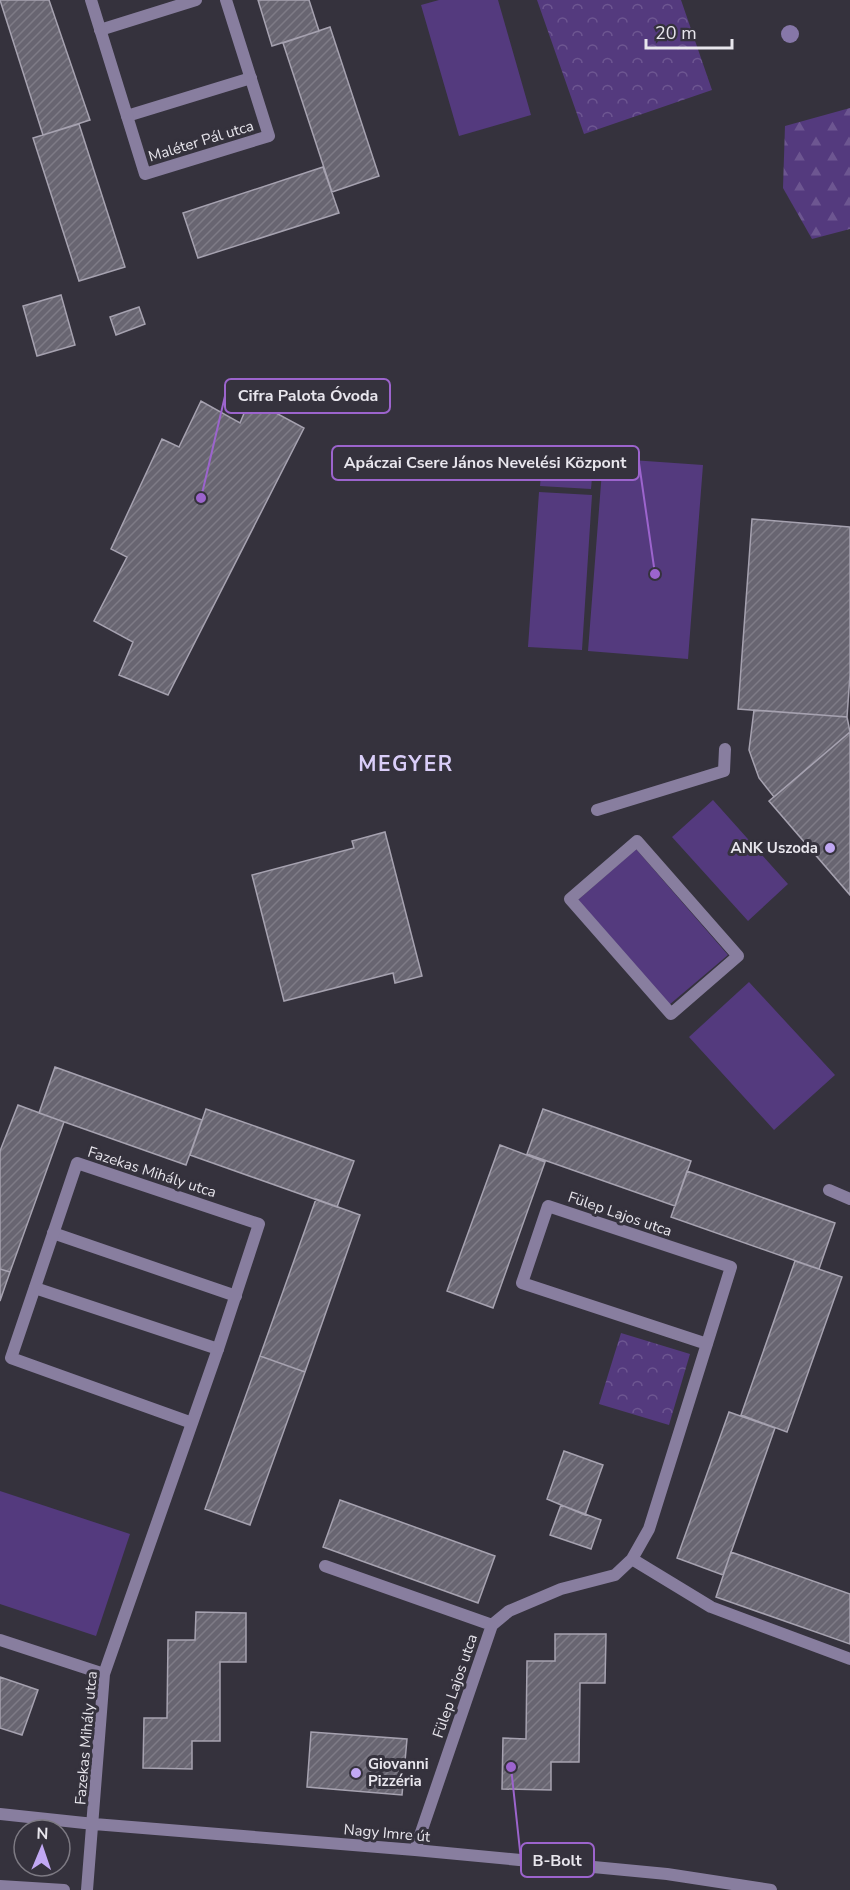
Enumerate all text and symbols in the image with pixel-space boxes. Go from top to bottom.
scale bar [646,12,732,50]
text: 20 m [655,21,697,45]
street label: Maléter Pál utca [146,115,256,167]
callout: Cifra Palota Óvoda [225,379,390,413]
text: Cifra Palota Óvoda [238,385,378,407]
callout: Apáczai Csere János Nevelési Központ [332,446,639,480]
text: Apáczai Csere János Nevelési Központ [344,452,627,474]
district label: MEGYER [358,750,454,778]
place label: ANK Uszoda [730,838,818,858]
marker: ANK Uszoda [823,841,837,855]
street label: Fazekas Mihály utca [85,1142,219,1202]
street label: Fülep Lajos utca [565,1187,675,1241]
street label: Fülep Lajos utca [428,1631,482,1741]
street label: Fazekas Mihály utca [70,1670,102,1806]
place label: Giovanni Pizzéria [368,1754,429,1791]
marker: Giovanni Pizzéria [349,1766,363,1780]
north arrow [12,1818,72,1878]
street label: Nagy Imre út [343,1819,432,1847]
text: N [36,1823,49,1845]
callout: B-Bolt [521,1843,594,1877]
text: B-Bolt [532,1850,582,1872]

